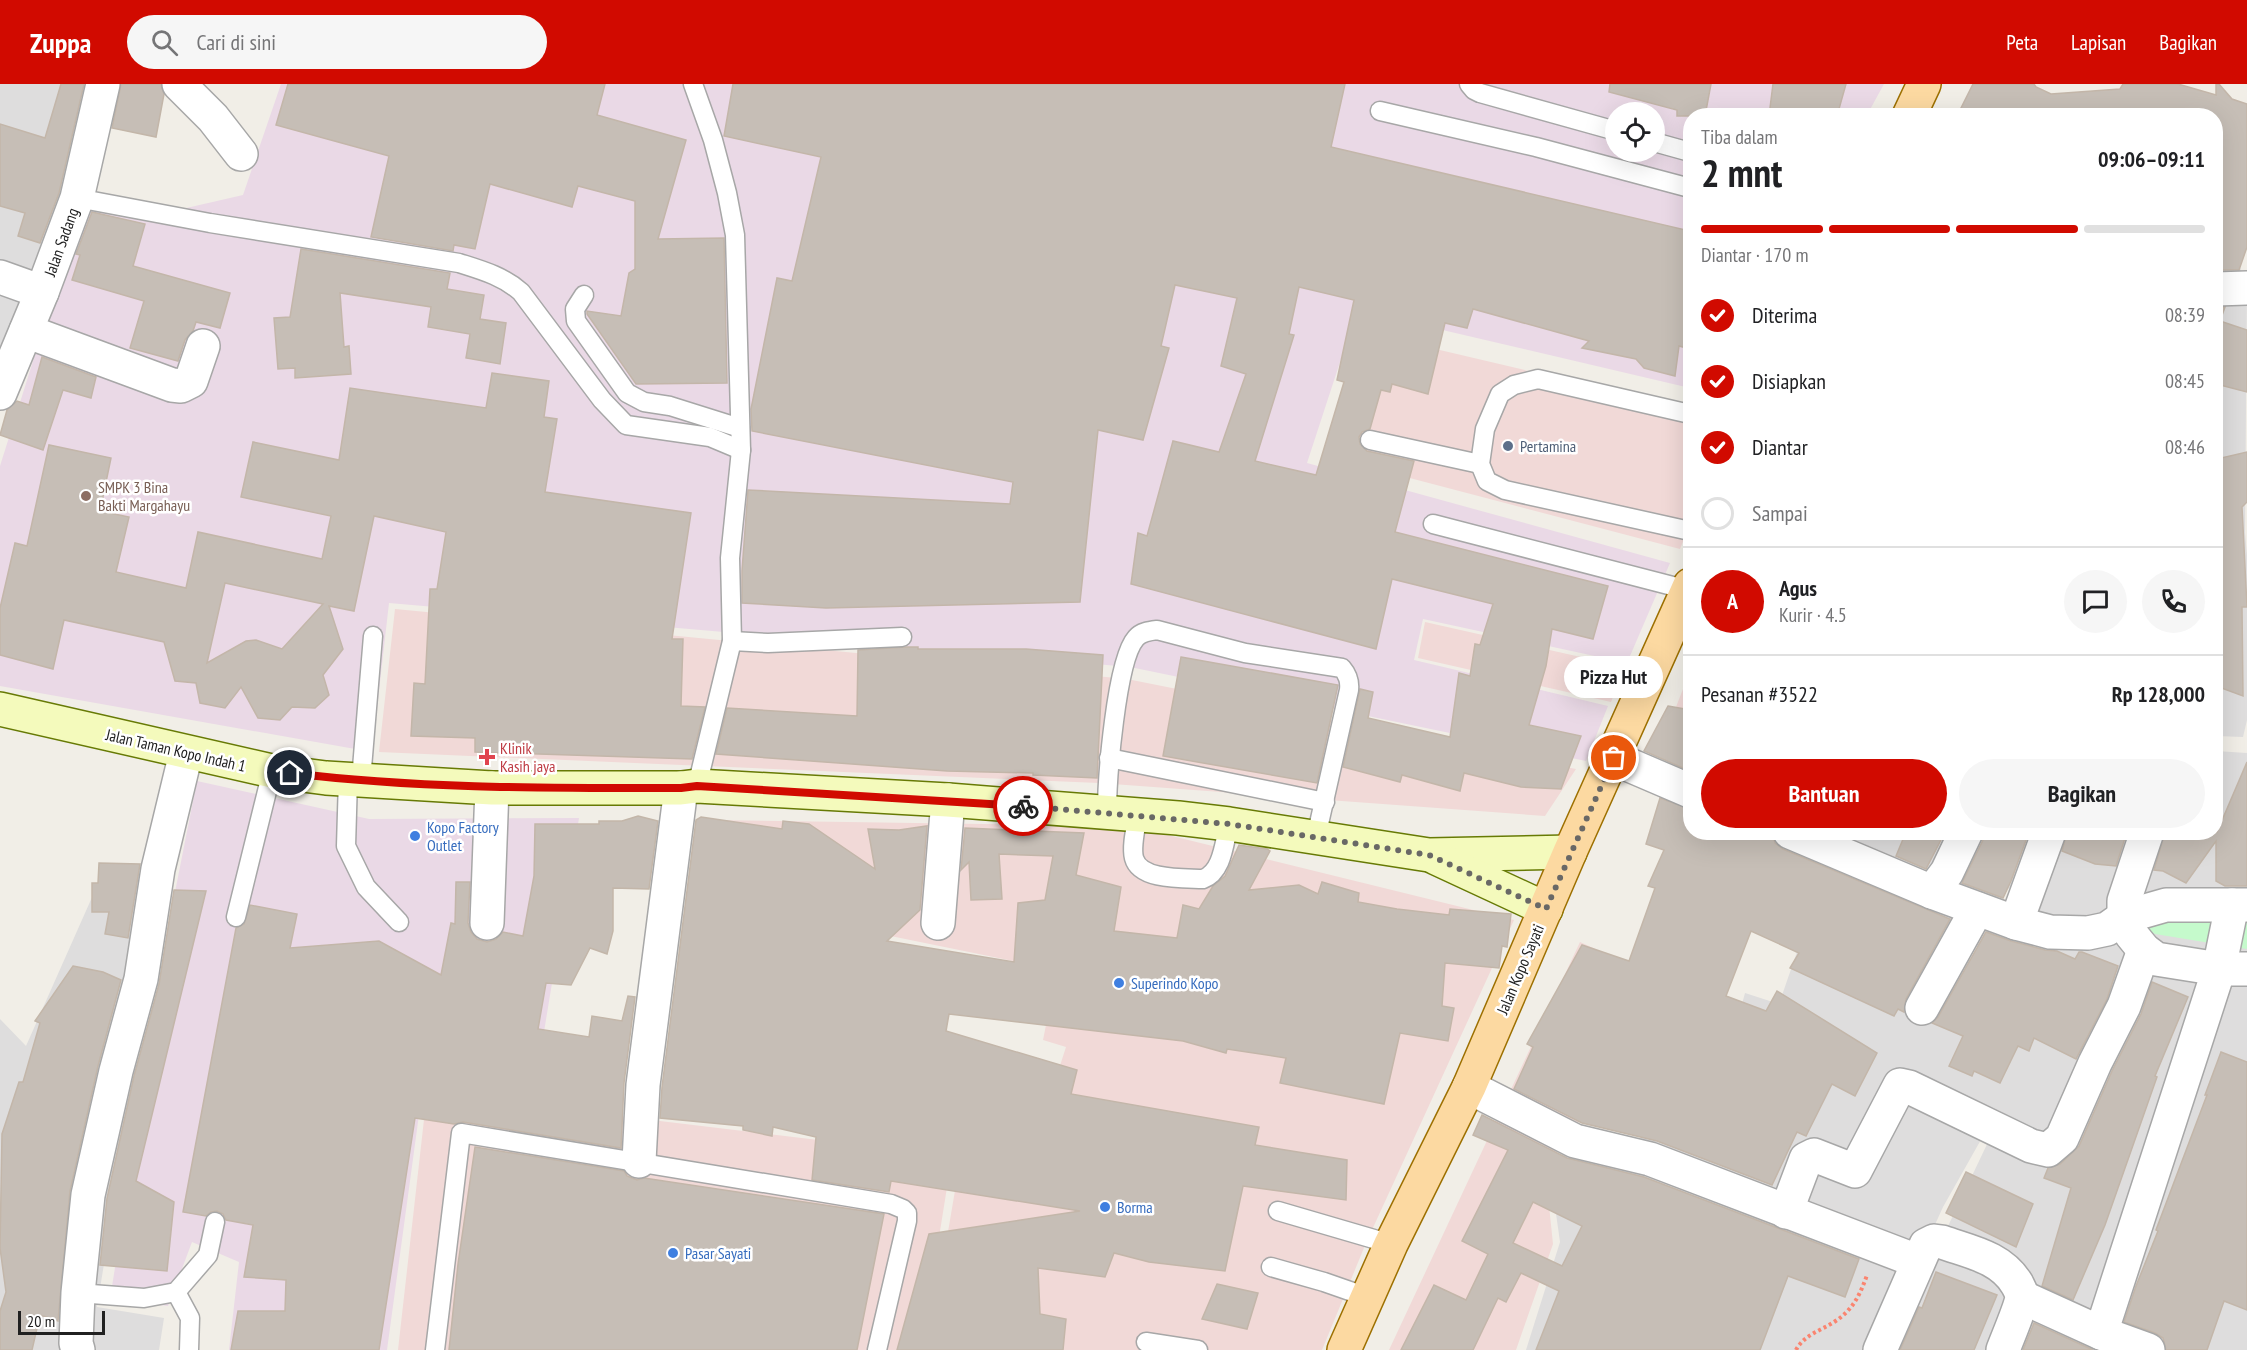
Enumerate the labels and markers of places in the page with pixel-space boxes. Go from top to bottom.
place label: Pertamina [1520,436,1576,456]
marker: Pertamina [1501,439,1515,453]
place label: SMPK 3 Bina Bakti Margahayu [98,477,190,515]
marker: SMPK 3 Bina Bakti Margahayu [79,489,93,503]
callout: Pizza Hut [1564,656,1664,698]
pin [1588,732,1639,783]
place label: Klinik Kasih jaya [500,738,556,776]
pin [264,747,315,798]
marker: Klinik Kasih jaya [478,748,496,766]
place label: Kopo Factory Outlet [427,817,499,855]
marker: Kopo Factory Outlet [408,829,422,843]
place label: Superindo Kopo [1131,973,1219,993]
marker: Superindo Kopo [1112,976,1126,990]
place label: Borma [1117,1197,1153,1217]
marker: Borma [1098,1200,1112,1214]
place label: Pasar Sayati [685,1243,751,1263]
marker: Pasar Sayati [666,1246,680,1260]

